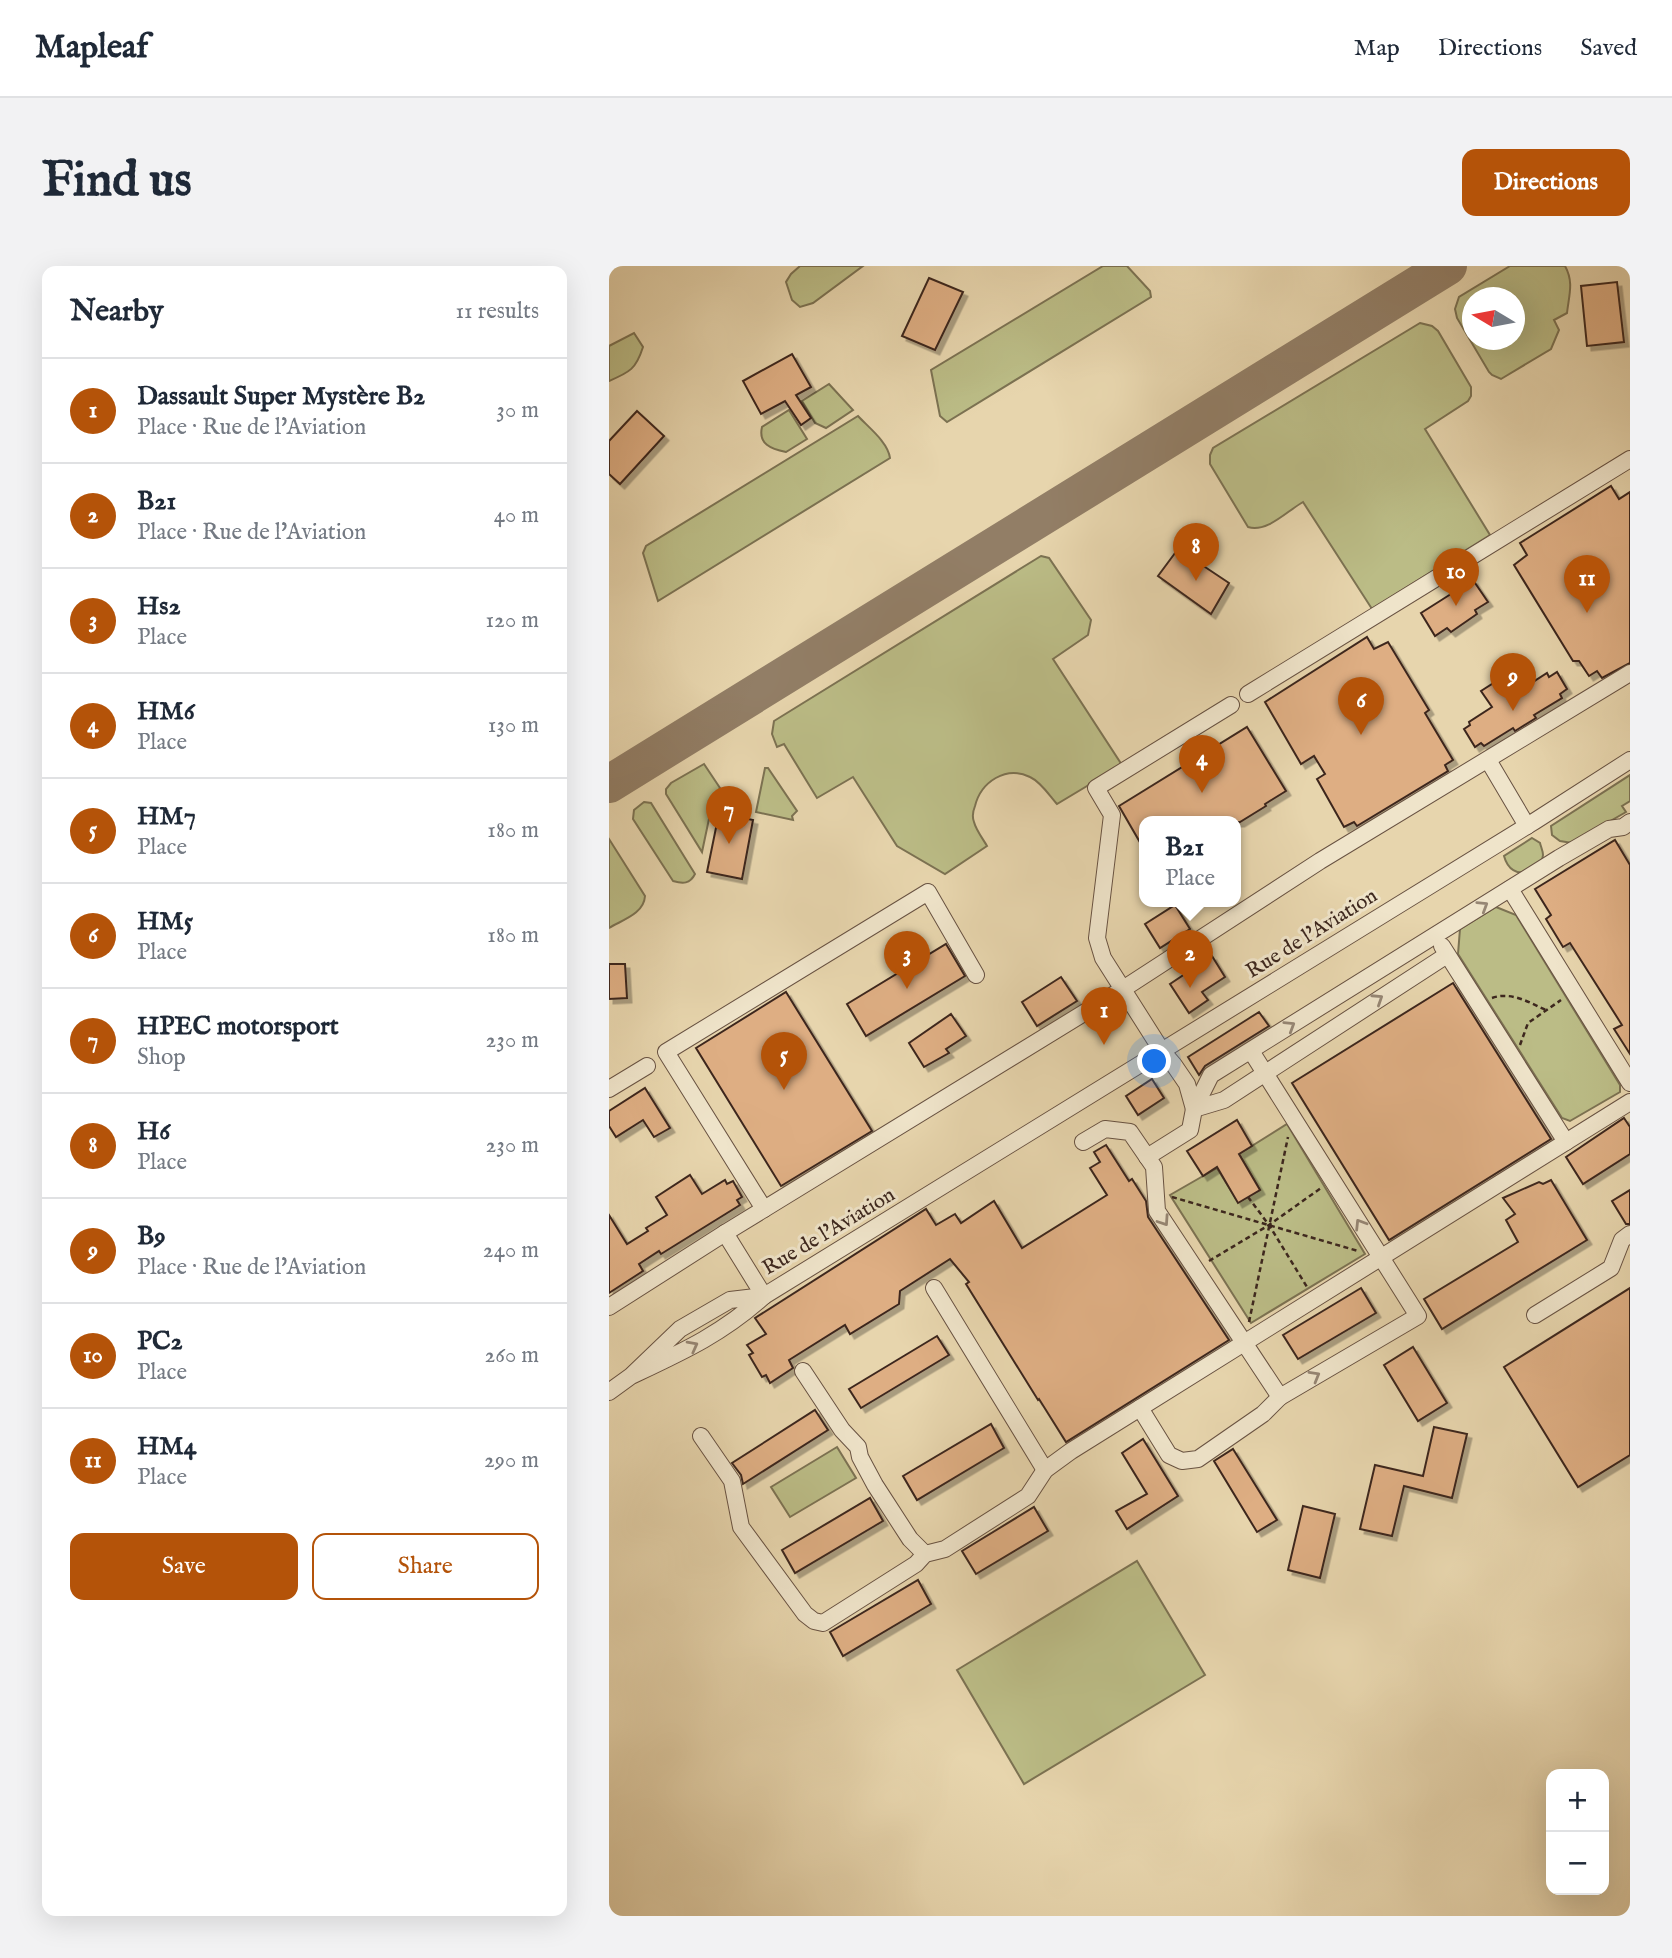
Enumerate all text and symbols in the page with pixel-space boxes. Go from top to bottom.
text: Mapleaf [35,27,148,69]
text: Map [1354,33,1400,64]
text: Directions [1438,33,1542,64]
text: Saved [1580,33,1637,64]
button: Directions [1462,149,1630,216]
text: Find us [42,151,192,213]
north arrow [1462,287,1525,350]
text: Nearby [70,293,163,331]
text: 11 results [456,297,539,326]
text: Dassault Super Mystère B2 [137,380,425,413]
text: 1 [89,396,97,425]
text: 30 m [496,396,539,425]
text: Place · Rue de l'Aviation [137,413,366,442]
text: B21 [137,485,176,518]
text: 2 [88,501,98,530]
text: 40 m [494,501,539,530]
text: Place · Rue de l'Aviation [137,518,366,547]
pin: 8 [1173,523,1219,581]
pin: 10 [1433,548,1479,606]
pin: 11 [1564,555,1610,613]
text: Hs2 [137,590,181,623]
text: 3 [89,606,97,635]
text: 120 m [486,606,539,635]
text: Place [137,623,187,652]
pin: 9 [1490,653,1536,711]
pin: 6 [1338,677,1384,735]
text: HM6 [137,695,195,728]
text: 4 [87,711,99,740]
text: 130 m [488,711,539,740]
text: Place [137,728,187,757]
pin: 4 [1179,735,1225,793]
pin: 7 [706,786,752,844]
text: HM7 [137,800,196,833]
text: 5 [89,816,97,845]
text: 180 m [487,816,539,845]
popup [1139,816,1241,907]
text: B21 [1165,831,1204,864]
text: Place [137,833,187,862]
text: Place [1165,864,1215,893]
street label: Rue de l'Aviation [1241,883,1383,985]
one-way arrow [1475,901,1488,914]
text: HM5 [137,905,193,938]
text: 6 [88,921,98,950]
text: 180 m [487,921,539,950]
pin: 2 [1167,930,1213,988]
pin: 3 [884,931,930,989]
text: Place [137,938,187,967]
pin: 1 [1081,987,1127,1045]
one-way arrow [1370,995,1383,1008]
text: HPEC motorsport [137,1010,339,1043]
one-way arrow [1282,1022,1295,1035]
text: 7 [88,1026,98,1055]
text: 230 m [486,1026,539,1055]
pin: 5 [761,1032,807,1090]
text: Shop [137,1043,186,1072]
your location [1137,1044,1171,1078]
text: H6 [137,1115,170,1148]
text: 8 [88,1131,98,1160]
text: 230 m [486,1131,539,1160]
text: Place [137,1148,187,1177]
street label: Rue de l'Aviation [758,1182,900,1282]
one-way arrow [1156,1213,1168,1226]
one-way arrow [1356,1219,1369,1232]
text: B9 [137,1220,166,1253]
text: 9 [88,1236,98,1265]
text: 240 m [483,1236,539,1265]
text: Place · Rue de l'Aviation [137,1253,366,1282]
text: PC2 [137,1325,183,1358]
text: 10 [83,1341,103,1370]
text: 260 m [484,1341,539,1370]
one-way arrow [685,1341,698,1354]
text: Place [137,1358,187,1387]
one-way arrow [1307,1371,1320,1384]
text: HM4 [137,1430,197,1463]
text: 11 [84,1446,102,1475]
text: 290 m [484,1446,539,1475]
text: Place [137,1463,187,1492]
button: Save [70,1533,298,1600]
button: Share [312,1533,539,1600]
map controls [1546,1769,1609,1895]
button: + [1546,1769,1609,1832]
button: − [1546,1832,1609,1895]

